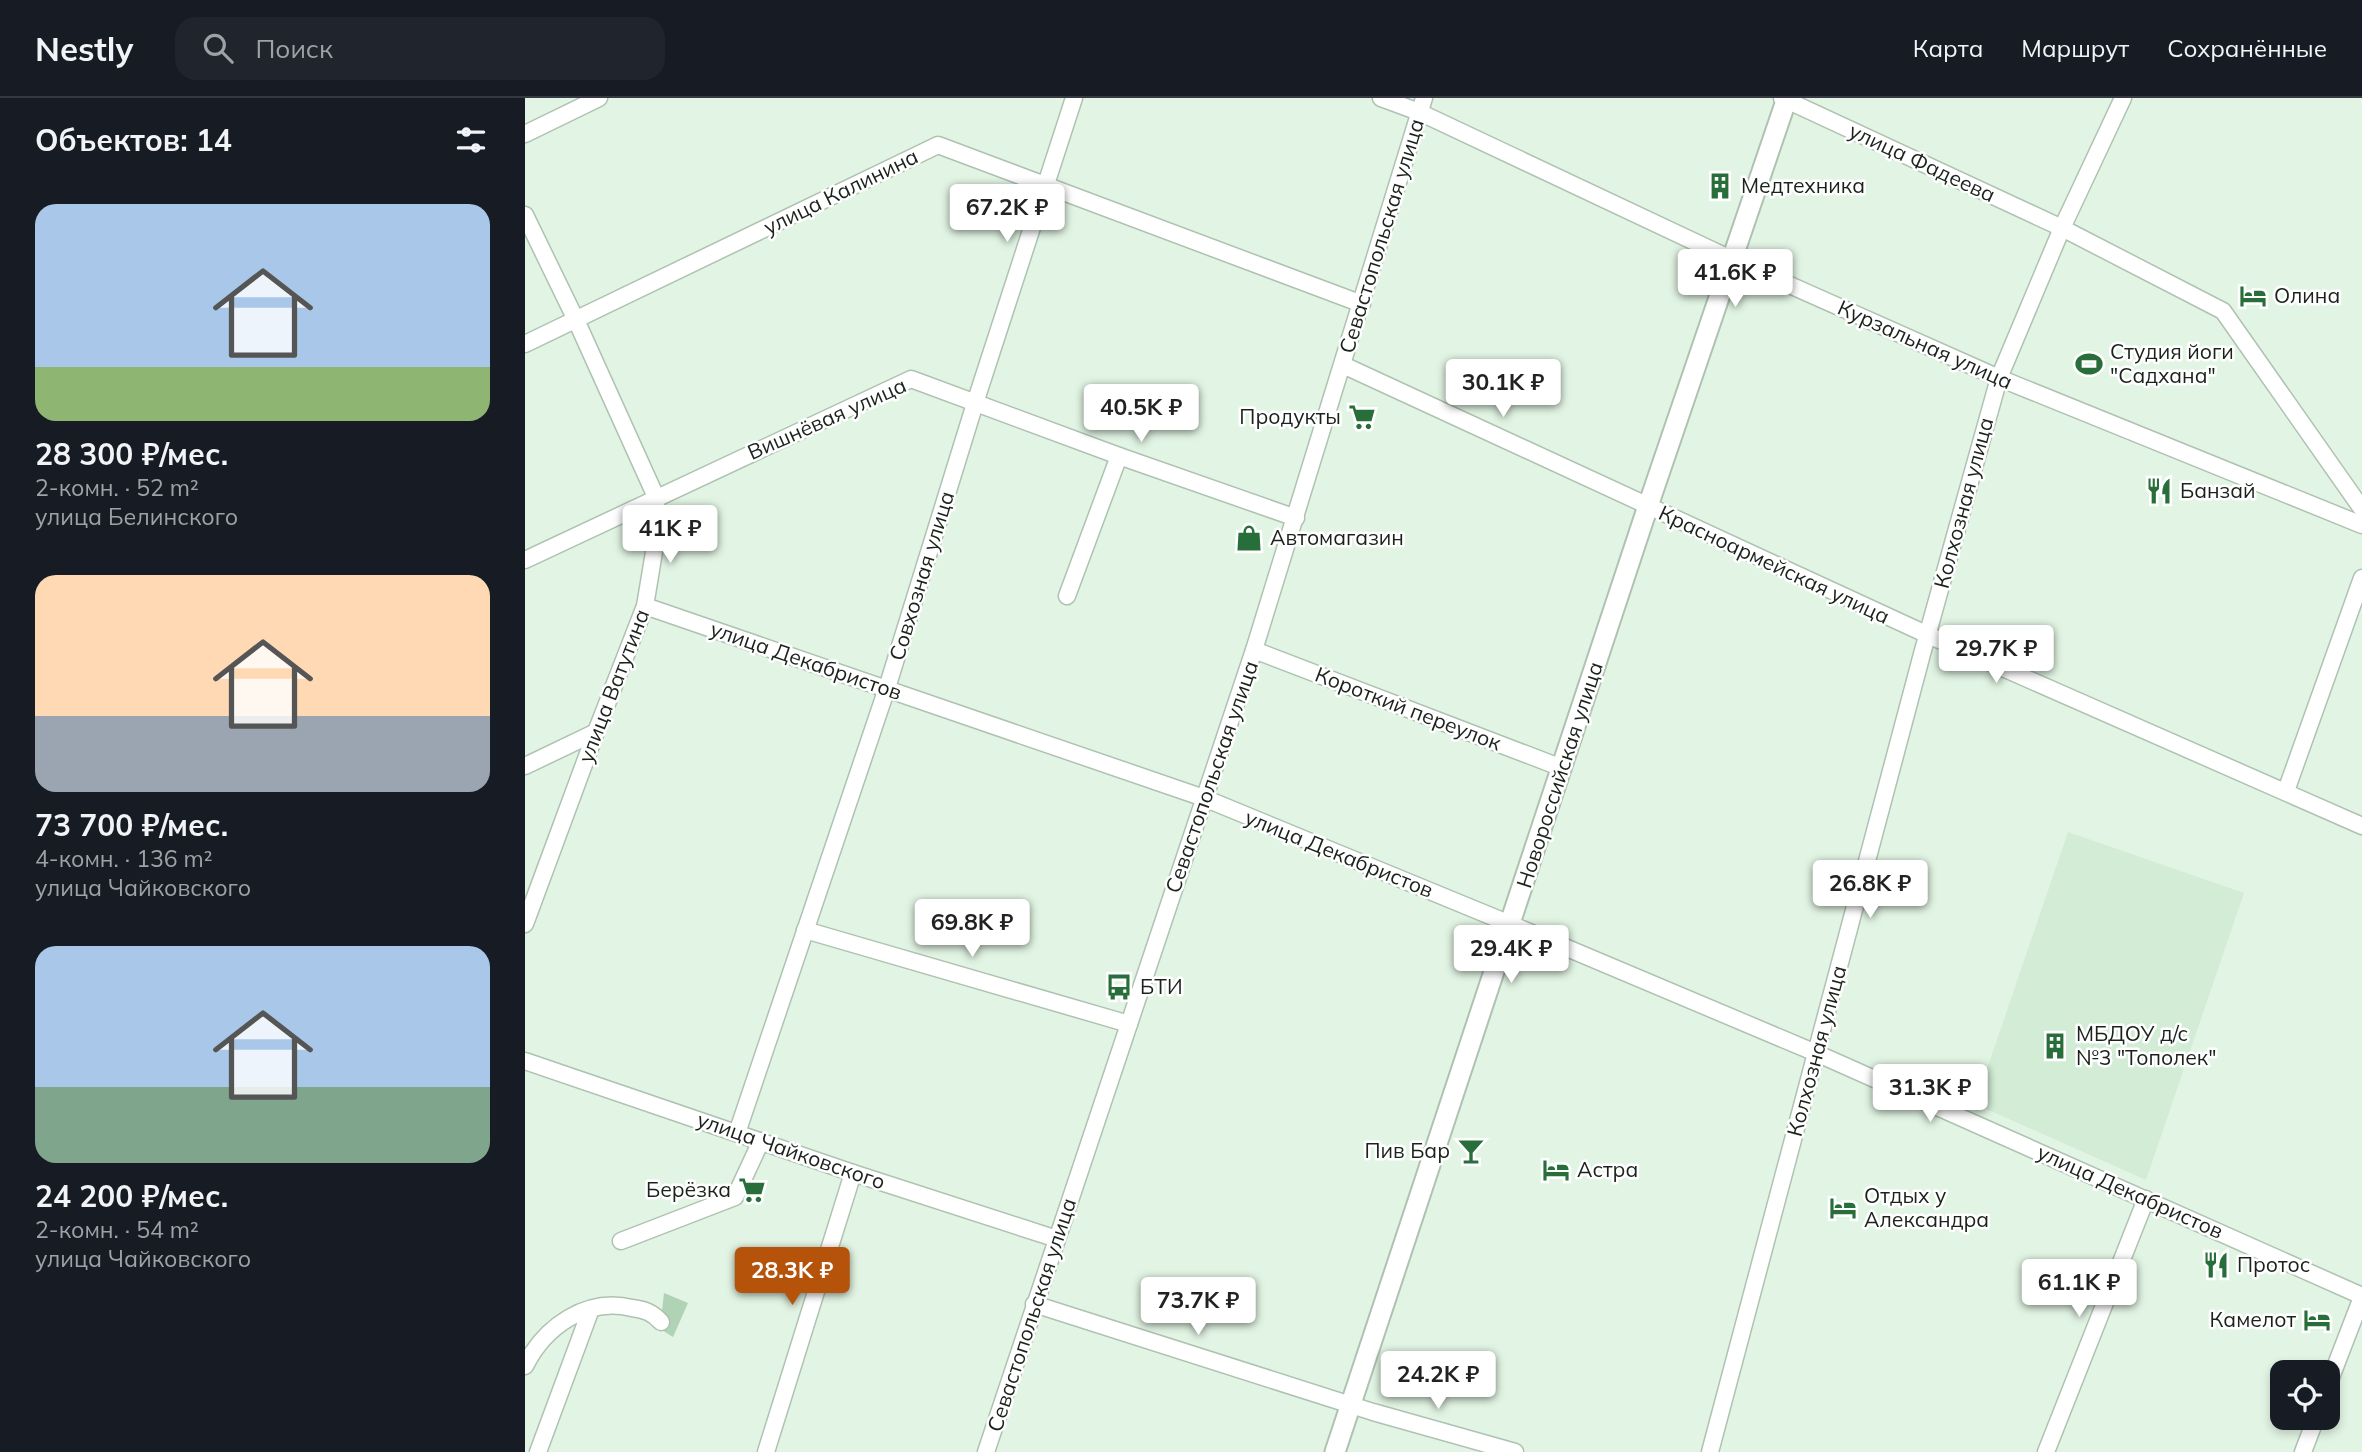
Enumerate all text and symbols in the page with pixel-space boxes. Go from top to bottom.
search box [175,17,665,80]
text: Nestly [35,28,133,69]
icon: search [199,29,237,67]
text: Поиск [255,32,333,65]
text: Карта [1913,33,1983,63]
text: Маршрут [2021,33,2129,63]
text: Сохранённые [2167,33,2327,63]
street label: Севастопольская улица [1333,115,1429,356]
street label: улица Фадеева [1845,117,2000,207]
text: Объектов: 14 [35,121,232,159]
icon: filters [452,121,490,159]
street label: улица Калинина [759,142,922,240]
building icon: Медтехника [1705,171,1735,201]
place label: Медтехника [1741,172,1865,198]
pin: 67.2K ₽ [942,184,1072,244]
text: 67.2K ₽ [966,192,1048,221]
icon: home [200,250,326,376]
pin: 41.6K ₽ [1670,250,1800,309]
text: 41.6K ₽ [1694,257,1776,286]
hotel icon: Олина [2238,281,2268,311]
place label: Олина [2274,282,2340,308]
street label: Курзальная улица [1834,294,2017,394]
place label: Студия йоги "Садхана" [2110,338,2234,388]
sports icon: Студия йоги "Садхана" [2074,349,2104,379]
pin: 30.1K ₽ [1438,360,1568,419]
text: 30.1K ₽ [1462,367,1544,396]
street label: Вишнёвая улица [743,371,910,465]
pin: 40.5K ₽ [1076,384,1206,444]
text: 40.5K ₽ [1100,392,1182,421]
supermarket icon: Продукты [1347,402,1377,432]
place label: Продукты [1239,403,1341,429]
street label: Колхозная улица [1928,415,1998,591]
text: 28 300 ₽/мес. [35,435,228,473]
text: 2-комн. · 52 m² [35,473,199,502]
restaurant icon: Банзай [2144,476,2174,506]
place label: Банзай [2180,477,2256,503]
street label: Совхозная улица [883,488,959,664]
street label: Красноармейская улица [1655,499,1894,629]
text: улица Белинского [35,502,238,531]
pin: 41K ₽ [621,505,719,565]
text: 41K ₽ [638,513,702,542]
shop icon: Автомагазин [1234,523,1264,553]
place label: Автомагазин [1270,524,1404,550]
street label: улица Ватутина [572,605,654,766]
street label: улица Декабристов [707,615,906,705]
icon: home [200,621,326,747]
pin: 29.7K ₽ [1931,626,2061,685]
text: 29.7K ₽ [1955,633,2037,662]
street label: Севастопольская улица [1159,657,1263,896]
street label: Новороссийская улица [1510,658,1608,891]
street label: Короткий переулок [1312,661,1506,756]
street label: улица Декабристов [1241,803,1437,903]
text: 73 700 ₽/мес. [35,806,228,844]
text: 4-комн. · 136 m² [35,844,213,873]
pin: 26.8K ₽ [1805,860,1935,920]
text: 26.8K ₽ [1829,868,1911,897]
text: улица Чайковского [35,873,251,902]
pin: 69.8K ₽ [907,900,1037,959]
text: 69.8K ₽ [931,907,1013,936]
pin: 29.4K ₽ [1446,926,1576,985]
text: 29.4K ₽ [1470,933,1552,962]
street label: Колхозная улица [1781,963,1851,1139]
bus stop icon: БТИ [1104,972,1134,1002]
place label: БТИ [1140,973,1183,999]
icon: home [200,992,326,1118]
place label: МБДОУ д/с №3 "Тополек" [2076,1020,2216,1070]
building icon: МБДОУ д/с №3 "Тополек" [2040,1031,2070,1061]
pin: 31.3K ₽ [1865,1065,1995,1124]
text: 31.3K ₽ [1889,1072,1971,1101]
street label: улица Чайковского [694,1106,889,1194]
bar icon: Пив Бар [1456,1136,1486,1166]
place label: Пив Бар [1364,1137,1450,1163]
street label: улица Декабристов [2033,1138,2227,1244]
hotel icon: Астра [1541,1155,1571,1185]
place label: Астра [1577,1156,1638,1182]
supermarket icon: Берёзка [737,1175,767,1205]
place label: Берёзка [646,1176,731,1202]
text: 24 200 ₽/мес. [35,1177,228,1215]
place label: Отдых у Александра [1864,1182,1989,1232]
hotel icon: Отдых у Александра [1828,1193,1858,1223]
street label: Севастопольская улица [981,1195,1081,1435]
text: 2-комн. · 54 m² [35,1215,199,1244]
text: улица Чайковского [35,1244,251,1273]
pin: 28.3K ₽ [727,1248,857,1307]
restaurant icon: Протос [2201,1250,2231,1280]
place label: Протос [2237,1251,2310,1277]
text: 28.3K ₽ [751,1255,833,1284]
pin: 61.1K ₽ [2014,1260,2144,1319]
text: 61.1K ₽ [2038,1267,2120,1296]
pin: 73.7K ₽ [1133,1278,1263,1337]
text: 73.7K ₽ [1157,1285,1239,1314]
hotel icon: Камелот [2302,1305,2332,1335]
place label: Камелот [2210,1306,2296,1332]
pin: 24.2K ₽ [1373,1352,1503,1411]
text: 24.2K ₽ [1397,1359,1479,1388]
map controls [2270,1360,2340,1430]
button: locate [2270,1360,2340,1430]

